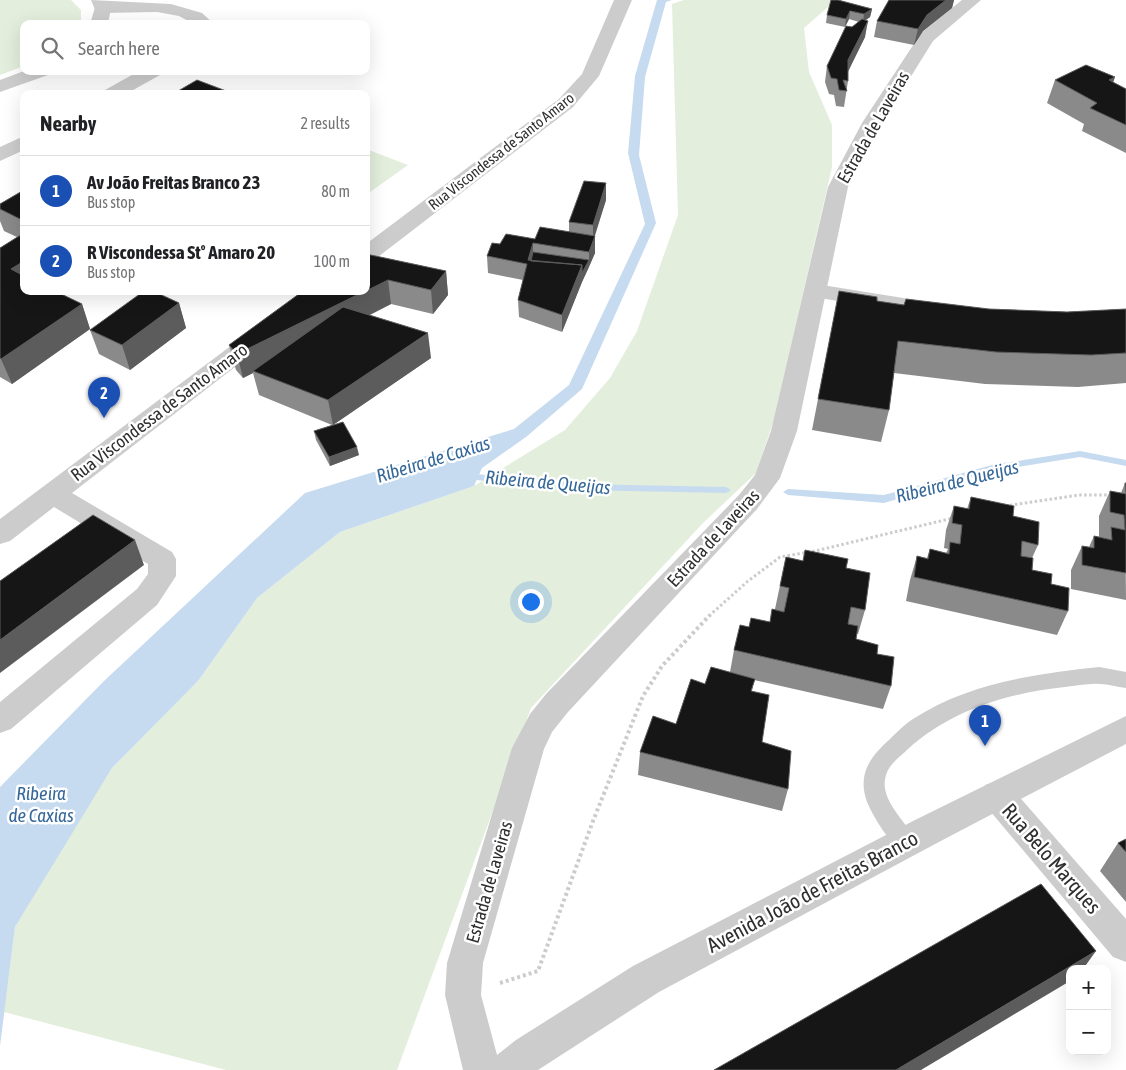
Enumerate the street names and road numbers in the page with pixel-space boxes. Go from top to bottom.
street label: Estrada de Laveiras [833,67,913,187]
street label: Rua Viscondessa de Santo Amaro [425,89,577,213]
street label: Rua Viscondessa de Santo Amaro [67,339,251,485]
street label: Estrada de Laveiras [662,485,764,591]
street label: Rua Belo Marques [998,798,1106,918]
street label: Estrada de Laveiras [462,819,516,945]
street label: Avenida João de Freitas Branco [702,825,922,957]

